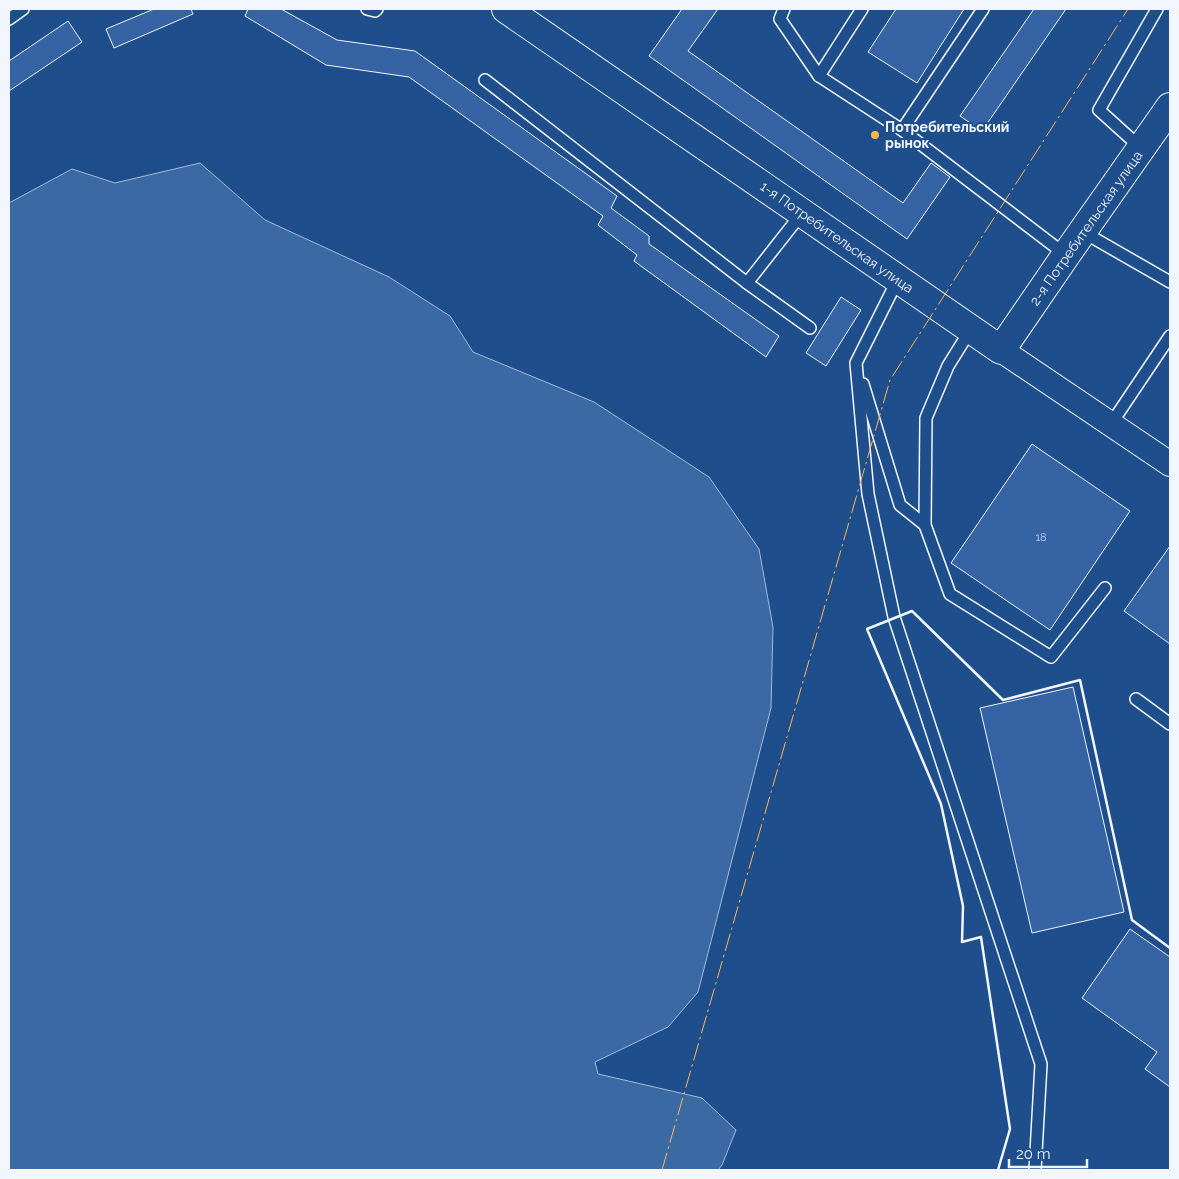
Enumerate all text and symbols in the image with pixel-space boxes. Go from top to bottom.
place label: Потребительский рынок [885,119,1009,151]
marker: Потребительский рынок [869,129,881,141]
street label: 2-я Потребительская улица [1026,148,1146,308]
street label: 1-я Потребительская улица [757,178,917,296]
house number: 18 [1035,531,1047,544]
scale bar [1009,1136,1086,1168]
text: 20 m [1016,1145,1051,1163]

